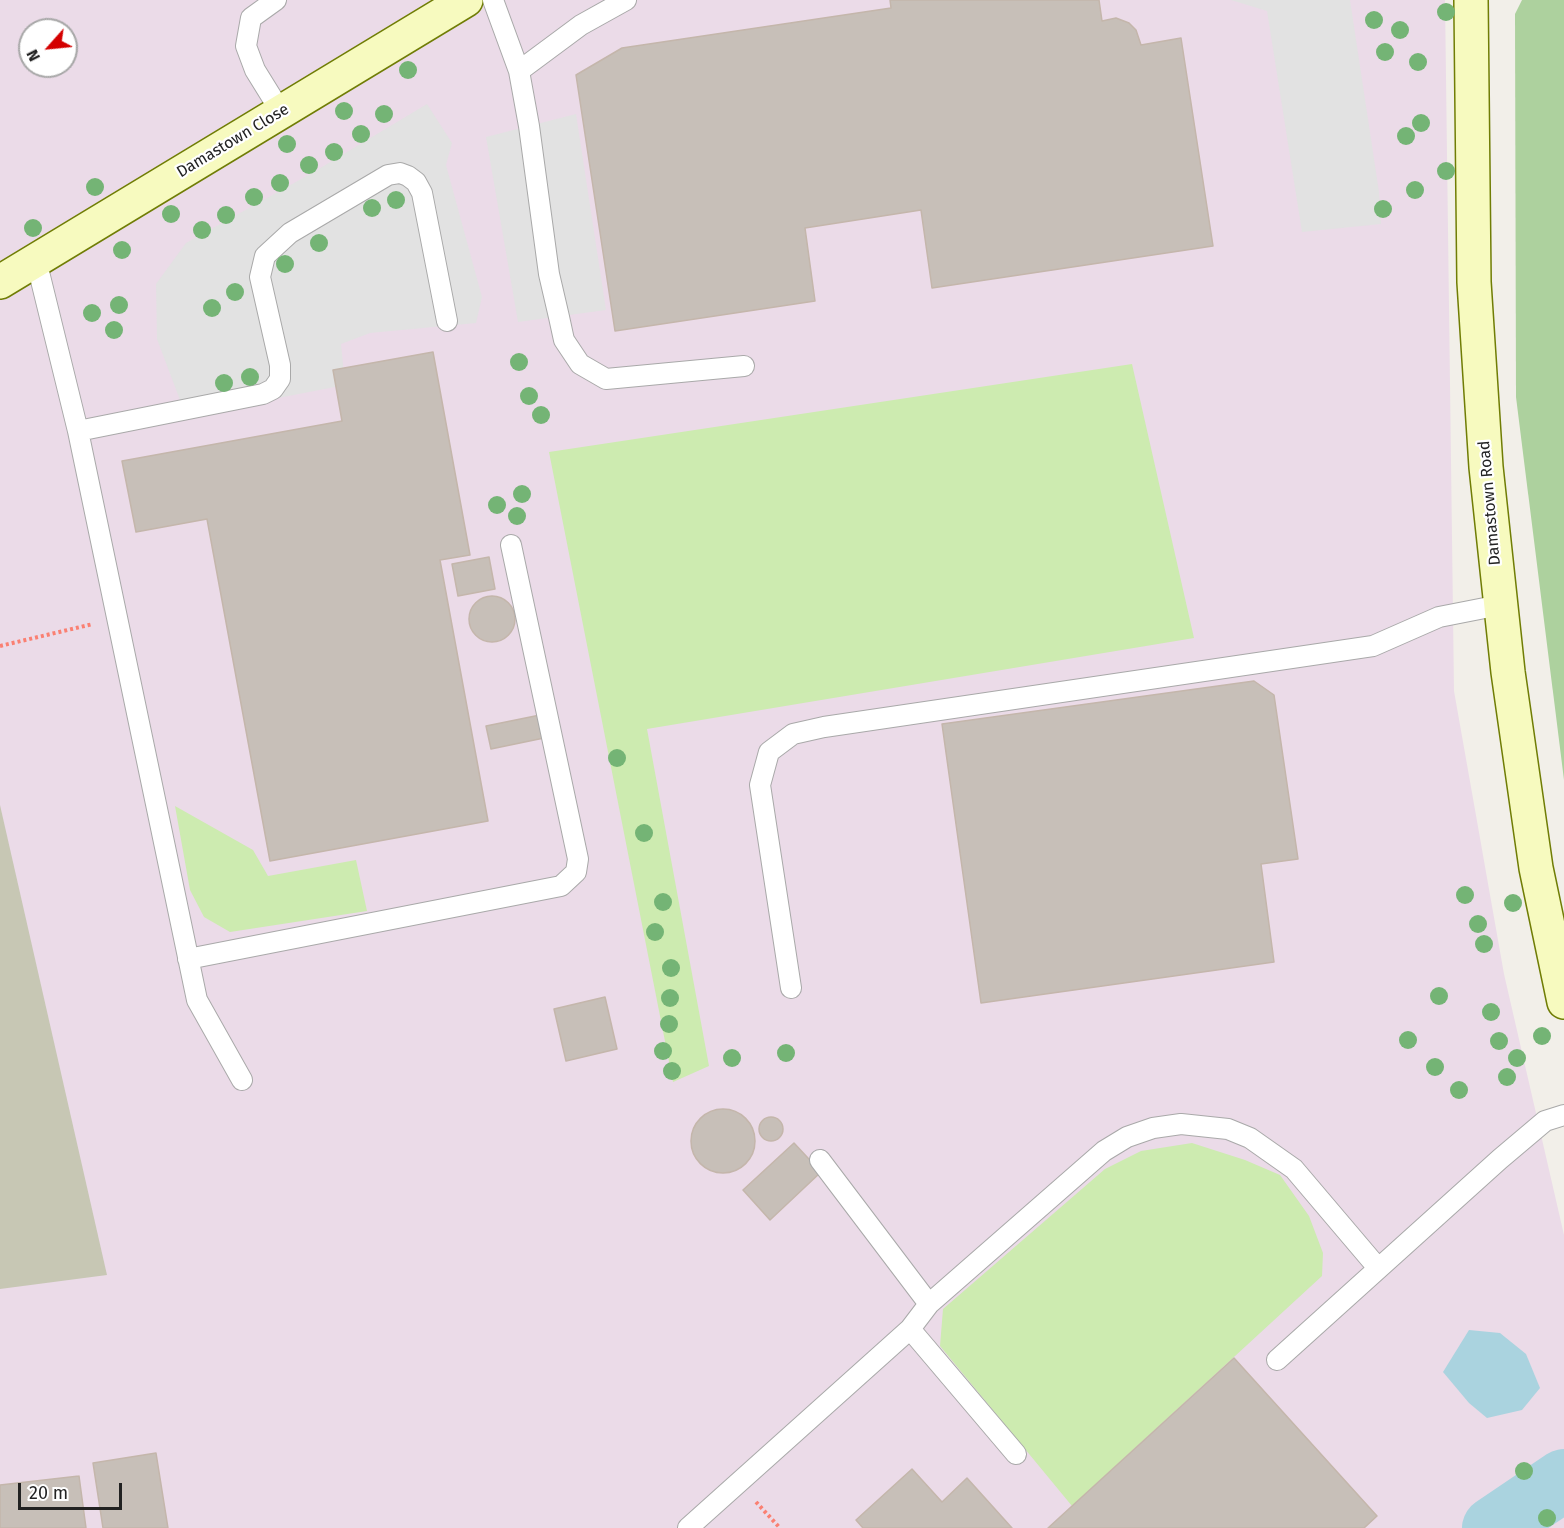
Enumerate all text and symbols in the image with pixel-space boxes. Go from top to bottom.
north arrow [18,18,78,78]
text: N [22,46,44,65]
street label: Damastown Close [173,100,293,182]
street label: Damastown Road [1475,440,1505,566]
scale bar [21,1471,124,1509]
text: 20 m [29,1482,68,1504]

